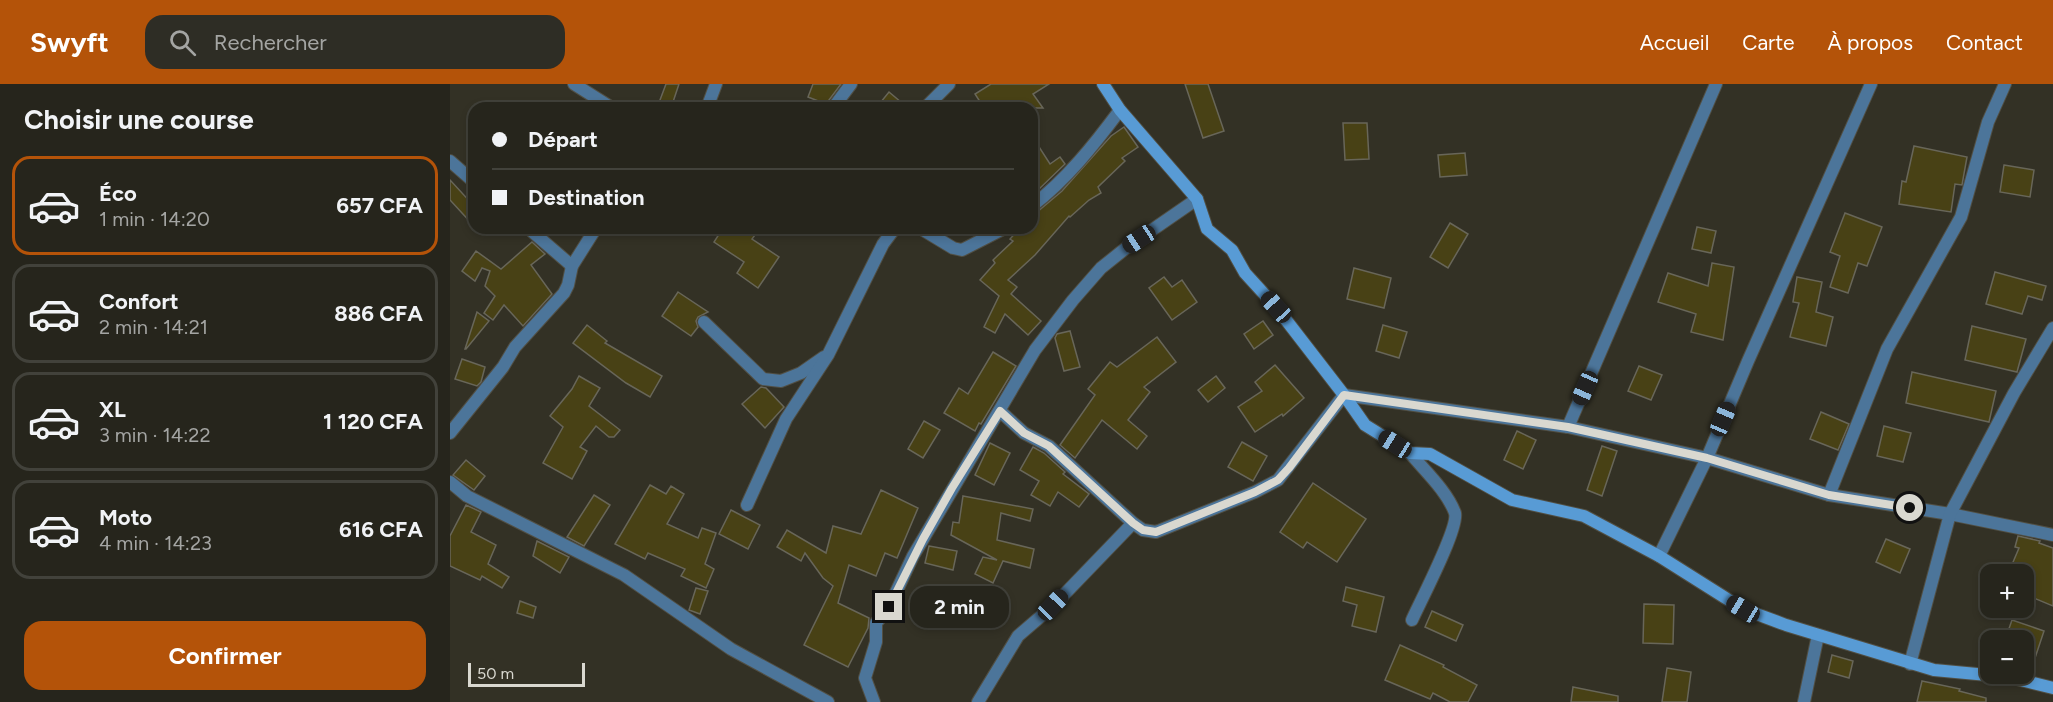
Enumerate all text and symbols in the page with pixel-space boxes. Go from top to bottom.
search box [145,15,565,69]
text: Swyft [30,25,109,59]
icon: search [166,26,199,59]
text: Rechercher [214,29,327,56]
text: Accueil [1640,30,1709,55]
text: Carte [1742,30,1795,55]
text: À propos [1828,30,1913,55]
text: Contact [1946,30,2023,55]
text: Choisir une course [24,103,254,136]
text: Départ [528,126,598,153]
icon: car [27,179,81,233]
text: Éco [99,180,137,207]
text: Destination [528,184,645,211]
text: 657 CFA [336,192,423,219]
text: 1 min · 14:20 [99,207,210,231]
car [1119,222,1159,256]
icon: car [27,287,81,341]
text: Confort [99,288,179,315]
car [1257,288,1295,326]
text: 886 CFA [334,300,423,327]
text: 2 min · 14:21 [99,315,208,339]
car [1569,368,1601,408]
icon: car [27,395,81,449]
text: XL [99,396,126,423]
car [1708,399,1738,439]
text: 1 120 CFA [323,408,423,435]
text: 3 min · 14:22 [99,423,211,447]
car [1375,427,1415,461]
route start [1896,494,1923,521]
icon: car [27,503,81,557]
text: Moto [99,504,152,531]
text: 616 CFA [339,516,423,543]
text: 4 min · 14:23 [99,531,212,555]
map controls [1980,564,2034,684]
button: + [1980,564,2034,618]
callout: 2 min [910,586,1009,628]
car [1034,586,1072,624]
car [1723,592,1763,626]
route end [875,593,902,620]
text: 2 min [934,595,985,619]
button: Confirmer [24,621,426,690]
button: − [1980,630,2034,684]
scale bar [468,660,585,688]
text: 50 m [477,664,514,683]

